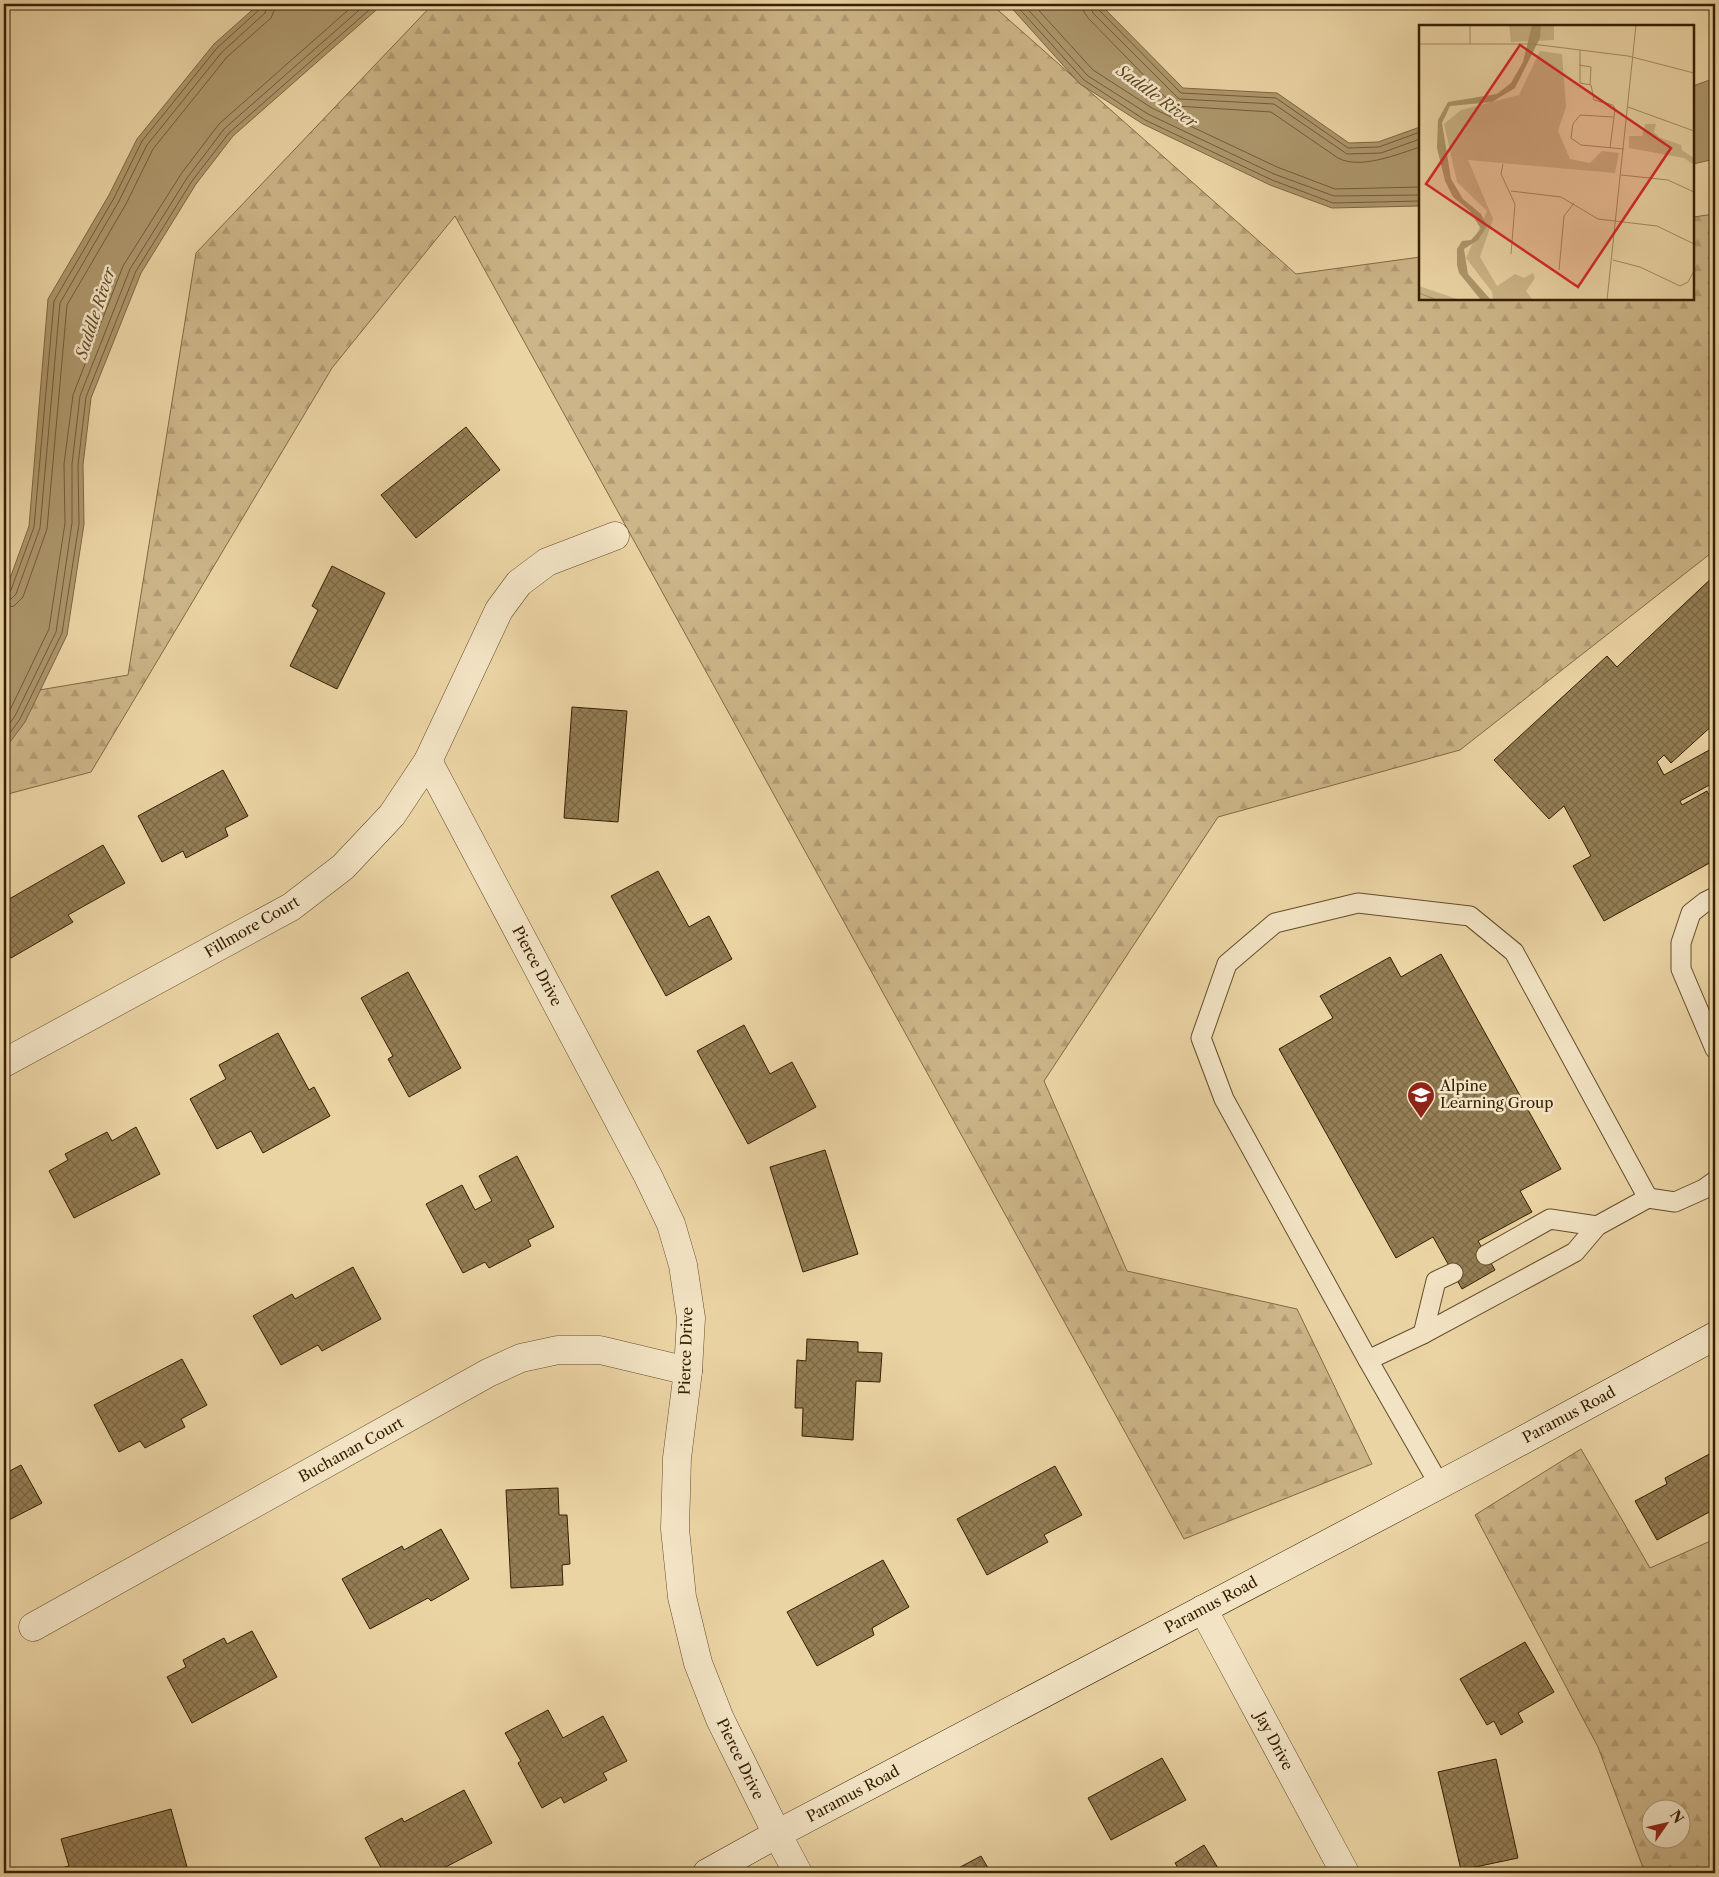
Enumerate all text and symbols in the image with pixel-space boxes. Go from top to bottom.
inset map [1419,25,1694,300]
water label: Saddle River [1112,59,1202,133]
water label: Saddle River [71,263,120,362]
street label: Fillmore Court [201,891,303,961]
street label: Pierce Drive [508,922,567,1009]
place label: Alpine Learning Group [1439,1076,1554,1112]
school or university icon: Alpine Learning Group [1406,1080,1436,1119]
street label: Pierce Drive [674,1307,697,1395]
street label: Paramus Road [1519,1382,1619,1447]
street label: Buchanan Court [295,1413,407,1486]
street label: Paramus Road [1161,1572,1261,1637]
street label: Jay Drive [1250,1707,1298,1773]
street label: Pierce Drive [713,1715,768,1803]
street label: Paramus Road [803,1761,903,1826]
north arrow [1642,1800,1692,1850]
text: N [1666,1807,1688,1827]

